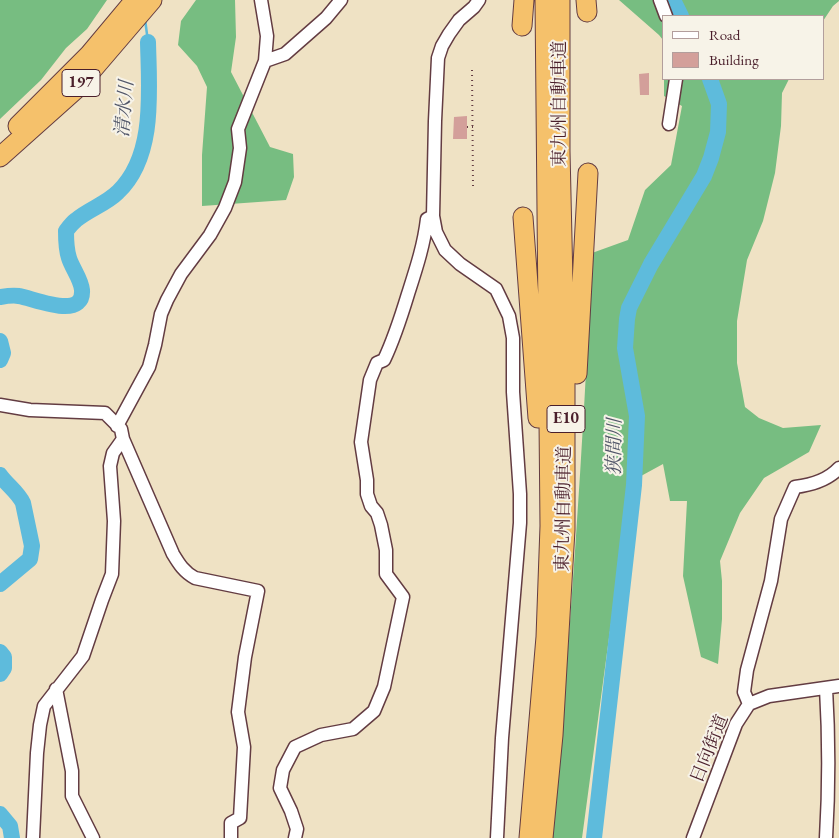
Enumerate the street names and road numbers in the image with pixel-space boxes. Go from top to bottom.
street label: 東九州自動車道 [549,41,571,167]
road number: 197 [62,70,100,96]
road number: E10 [547,406,585,432]
street label: 東九州自動車道 [552,446,576,572]
street label: 日向街道 [687,712,733,786]

